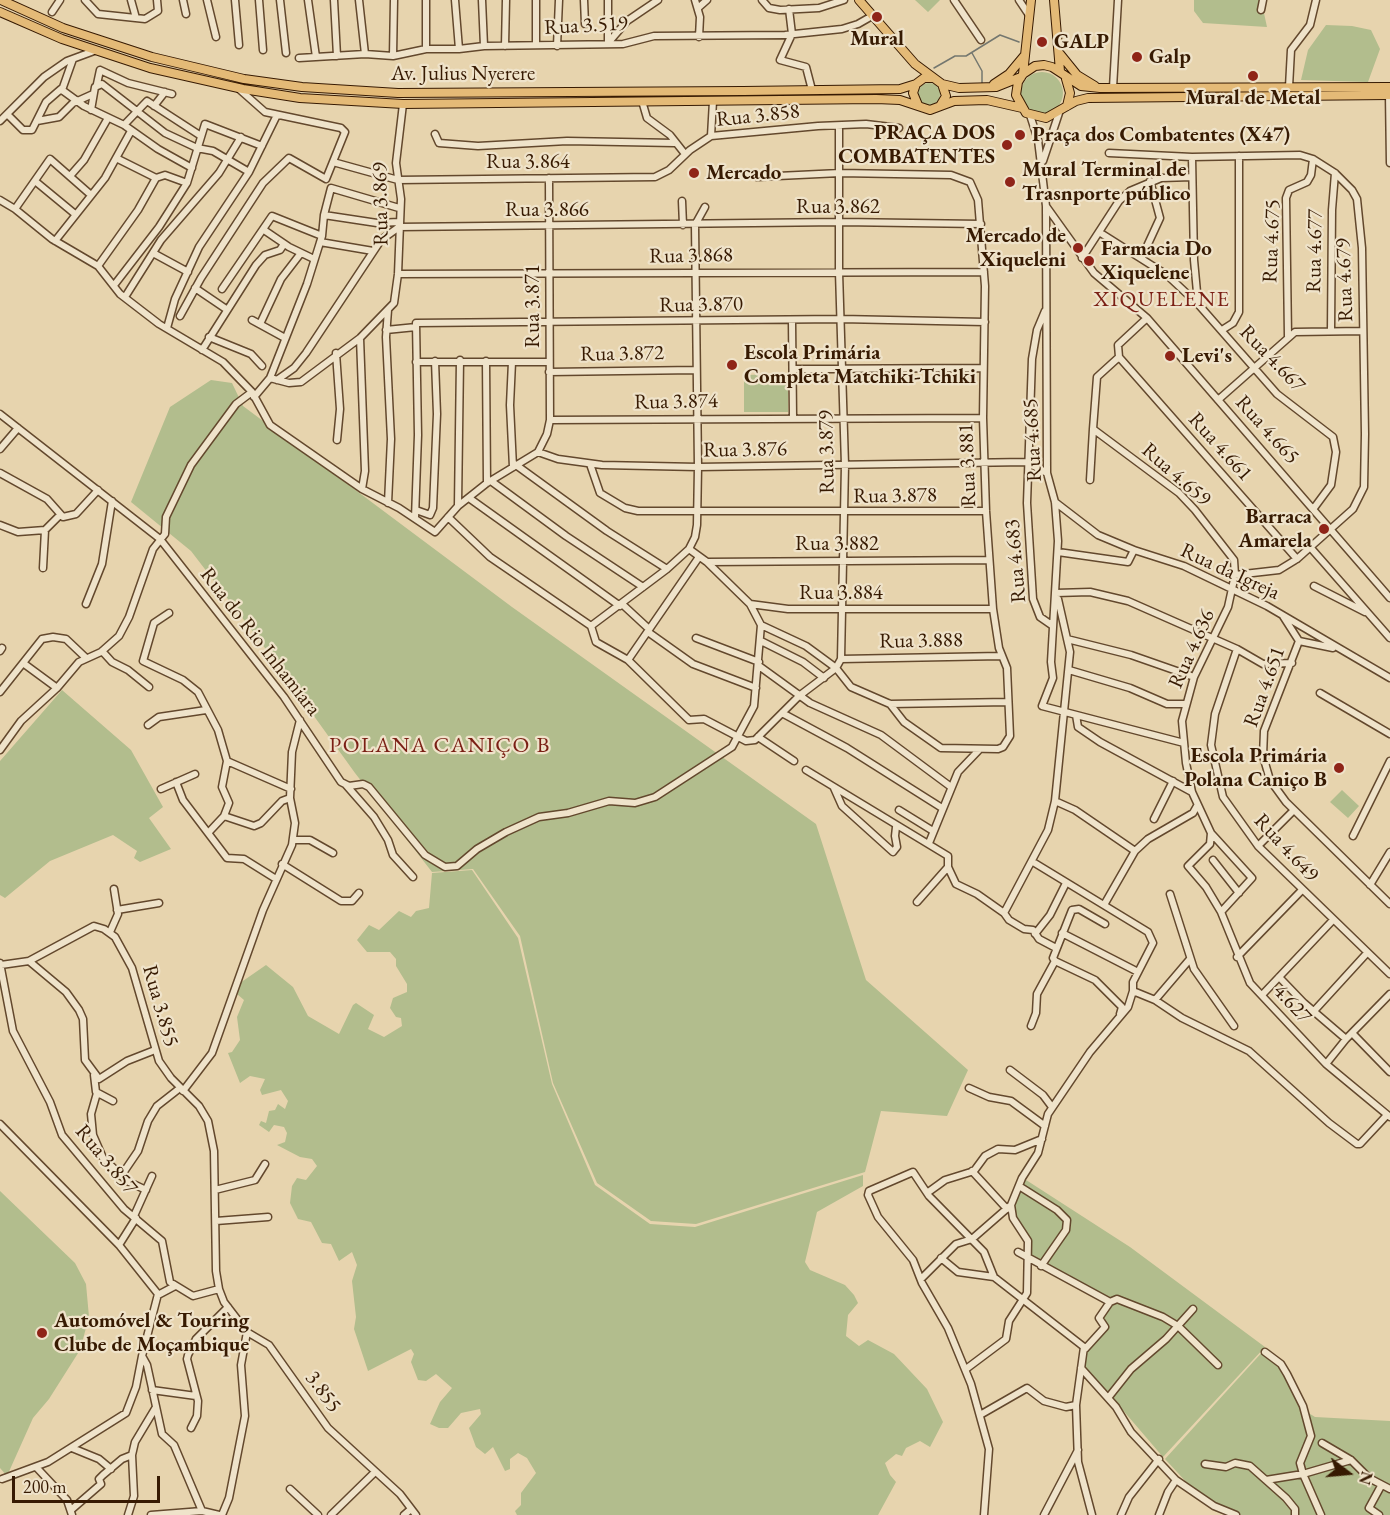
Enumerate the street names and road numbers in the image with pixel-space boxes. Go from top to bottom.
street label: Rua 3.519 [544,11,628,41]
street label: Av. Julius Nyerere [391,61,535,87]
street label: Rua 3.858 [715,99,801,133]
street label: Rua 3.864 [486,149,570,175]
street label: Rua 3.869 [368,162,394,246]
street label: Rua 3.862 [796,194,880,220]
street label: Rua 3.866 [505,197,589,223]
street label: Rua 4.675 [1258,199,1286,283]
street label: Rua 4.677 [1302,209,1328,293]
street label: Rua 4.679 [1331,238,1359,322]
street label: Rua 3.868 [649,243,733,269]
street label: Rua 3.871 [520,264,546,348]
street label: Rua 3.870 [659,292,743,318]
street label: Rua 4.667 [1234,320,1310,398]
street label: Rua 3.872 [580,341,664,367]
street label: Rua 3.874 [634,389,718,415]
street label: Rua 4.665 [1230,390,1304,470]
street label: Rua 4.685 [1018,398,1048,482]
street label: Rua 4.661 [1183,407,1257,487]
street label: Rua 3.879 [814,410,840,494]
street label: Rua 3.881 [954,423,982,507]
street label: Rua 3.876 [703,437,787,463]
street label: Rua 4.659 [1136,438,1216,512]
street label: Rua 3.878 [853,483,937,509]
street label: Rua 4.683 [1000,518,1032,604]
street label: Rua 3.882 [795,531,879,557]
street label: Rua da Igreja [1176,538,1284,606]
street label: Rua do Rio Inhamiara [194,563,326,721]
street label: Rua 3.884 [799,580,883,606]
street label: Rua 4.636 [1163,606,1221,692]
street label: Rua 3.888 [879,628,963,654]
street label: Rua 4.651 [1239,643,1291,731]
street label: Rua 4.649 [1248,809,1324,887]
street label: Rua 3.855 [136,962,184,1050]
street label: 4.627 [1267,979,1317,1029]
street label: Rua 3.857 [69,1120,143,1200]
street label: 3.855 [300,1366,346,1418]

